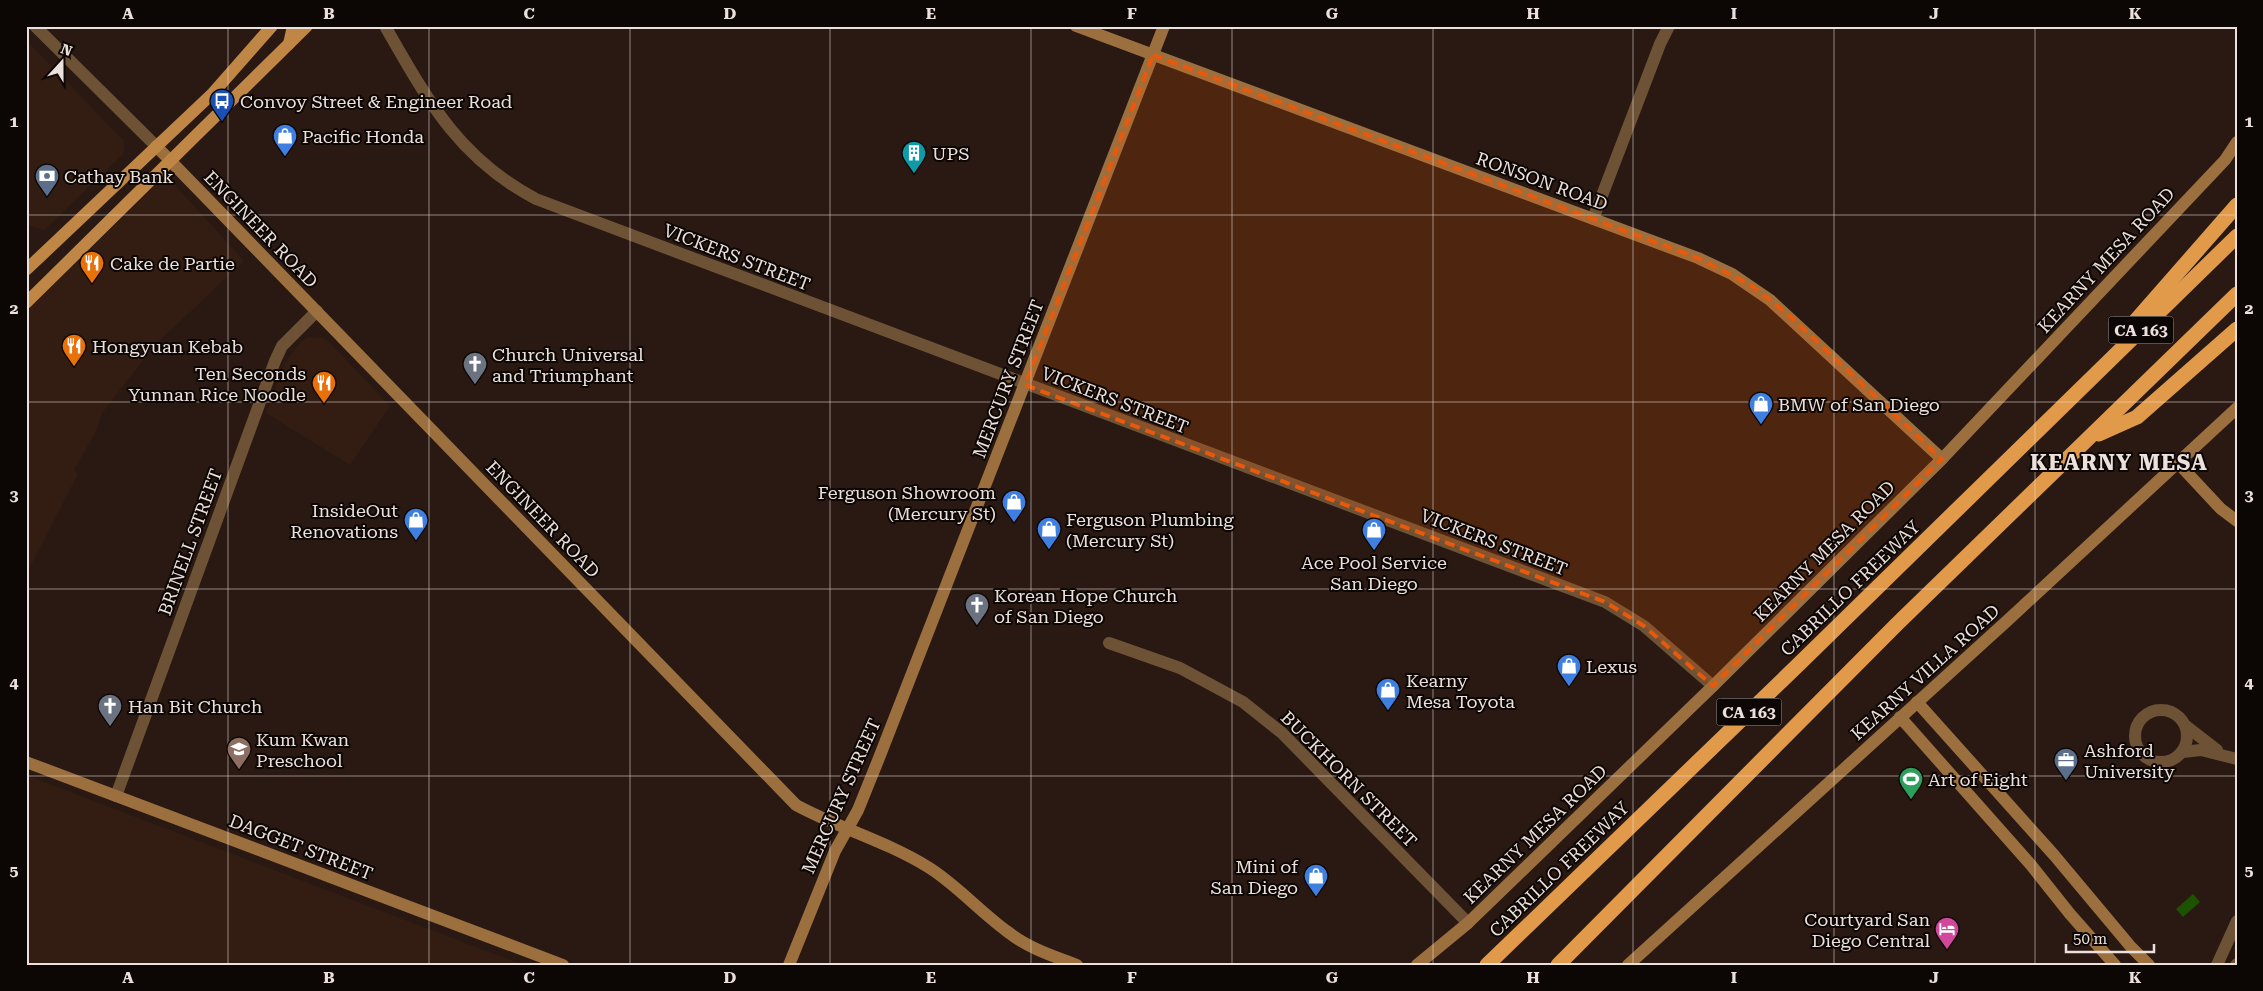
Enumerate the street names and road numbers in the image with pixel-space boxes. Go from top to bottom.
street label: RONSON ROAD [1473,147,1611,215]
street label: ENGINEER ROAD [200,166,322,292]
street label: KEARNY MESA ROAD [2033,183,2179,337]
street label: VICKERS STREET [661,219,813,295]
street label: MERCURY STREET [968,297,1048,461]
road number: CA 163 [2108,316,2174,344]
street label: VICKERS STREET [1039,362,1191,438]
street label: ENGINEER ROAD [482,456,604,582]
street label: BRINELL STREET [154,466,226,618]
street label: KEARNY MESA ROAD [1749,476,1899,626]
street label: VICKERS STREET [1418,504,1570,580]
street label: CABRILLO FREEWAY [1776,515,1925,660]
street label: KEARNY VILLA ROAD [1846,600,2004,744]
road number: CA 163 [1716,699,1782,726]
street label: BUCKHORN STREET [1277,707,1421,851]
street label: MERCURY STREET [797,715,885,877]
street label: KEARNY MESA ROAD [1459,760,1611,908]
street label: CABRILLO FREEWAY [1485,796,1634,941]
street label: DAGGET STREET [226,810,376,884]

